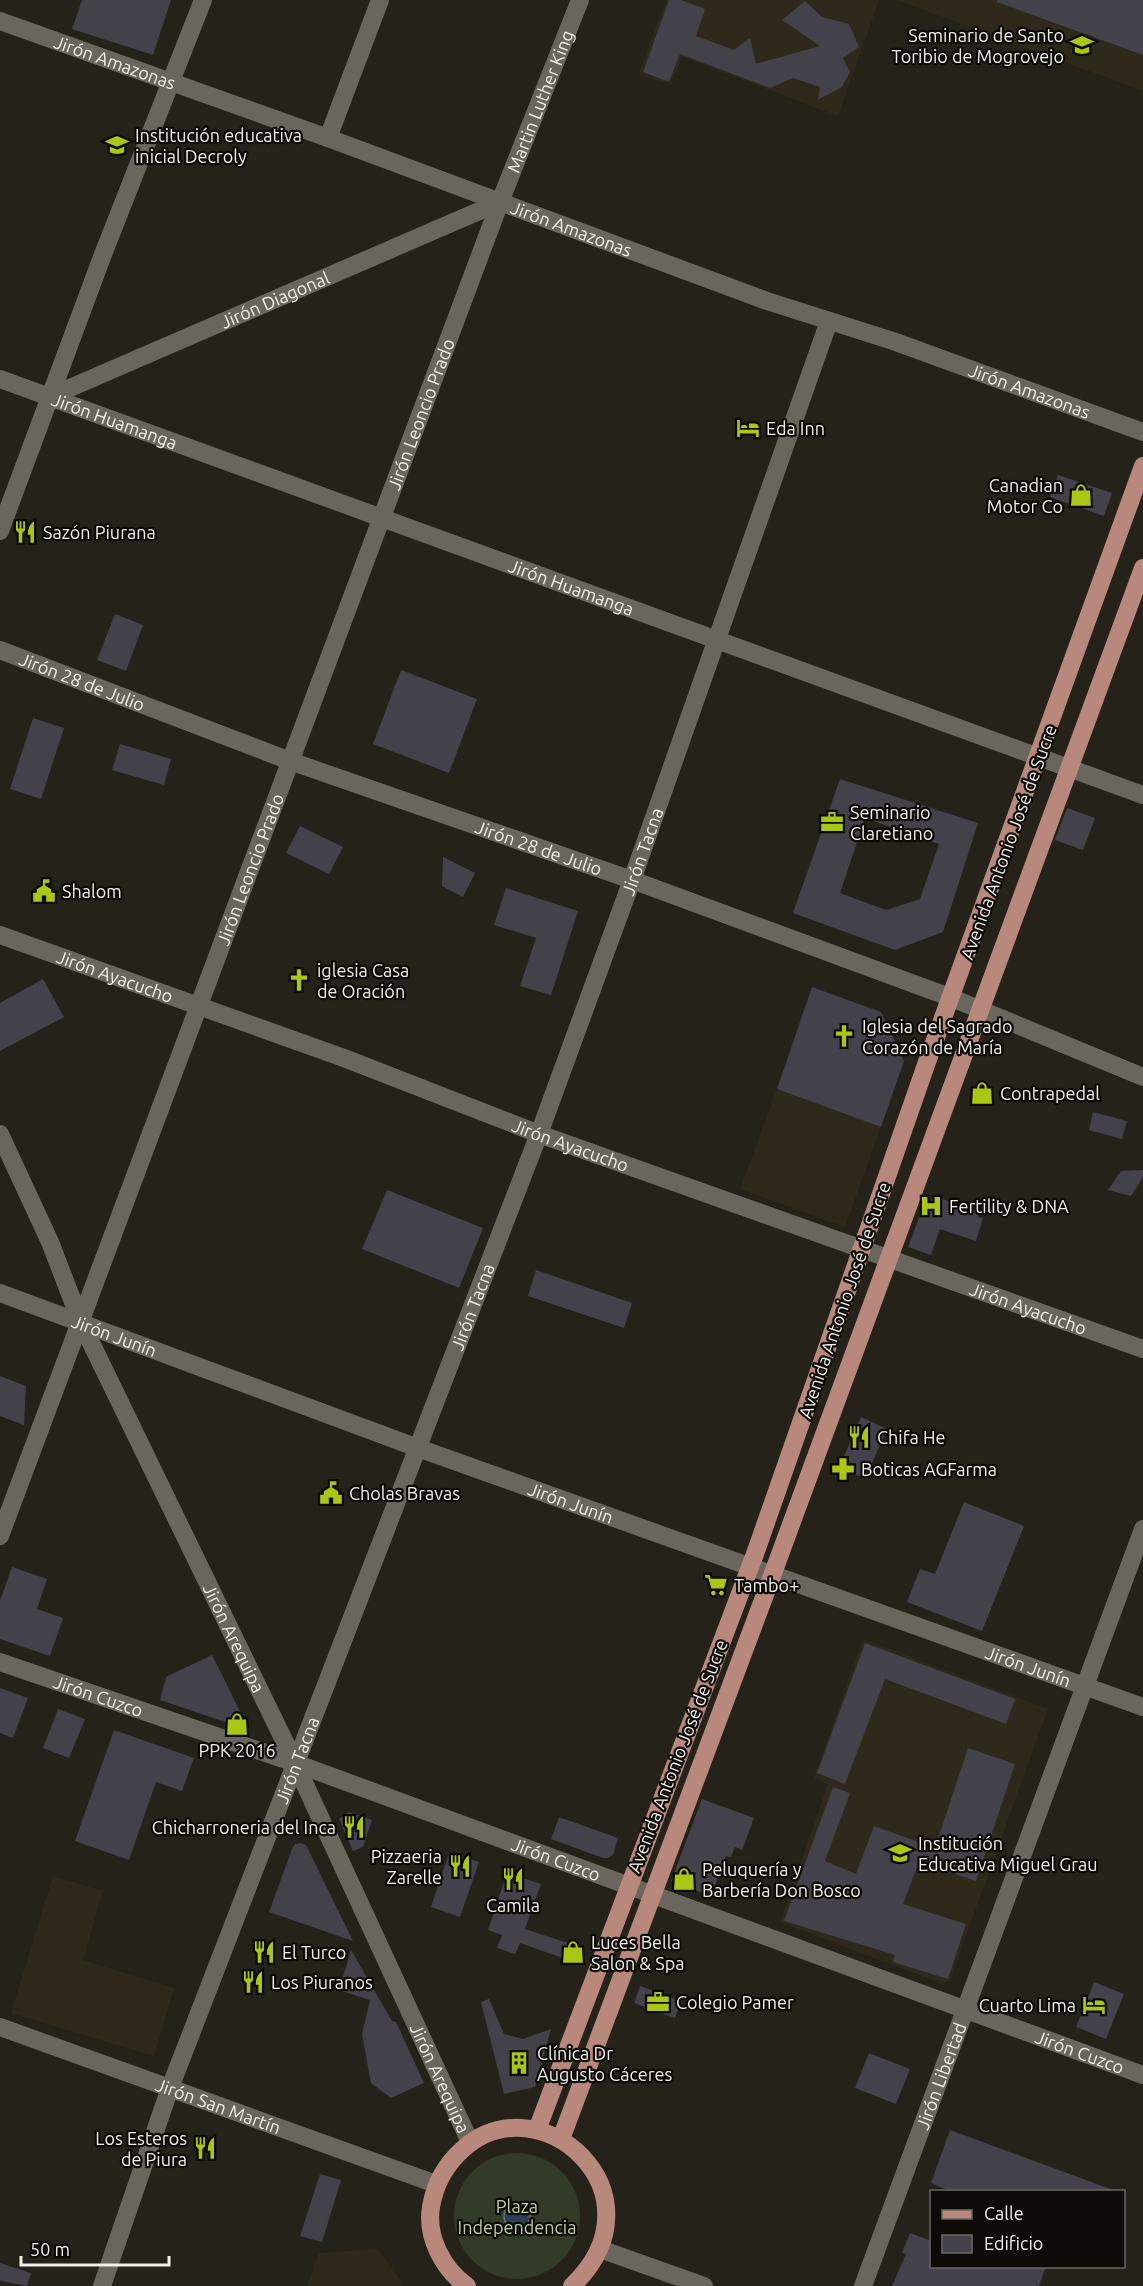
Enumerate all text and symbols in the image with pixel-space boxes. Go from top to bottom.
place label: Seminario de Santo Toribio de Mogrovejo [892,25,1064,66]
street label: Martin Luther King [503,27,577,175]
street label: Jirón Amazonas [52,31,178,93]
school or university icon: Seminario de Santo Toribio de Mogrovejo [1069,32,1095,58]
place label: Institución educativa inicial Decroly [135,125,302,166]
school or university icon: Institución educativa inicial Decroly [104,132,130,158]
street label: Jirón Amazonas [508,197,635,260]
street label: Jirón Diagonal [217,267,332,332]
street label: Jirón Leoncio Prado [383,336,458,493]
street label: Jirón Amazonas [966,359,1093,422]
street label: Jirón Huamanga [49,389,180,453]
hotel icon: Eda Inn [735,415,761,441]
place label: Eda Inn [766,418,825,438]
place label: Canadian Motor Co [987,475,1063,516]
shop icon: Canadian Motor Co [1068,482,1094,508]
restaurant icon: Sazón Piurana [12,519,38,545]
place label: Sazón Piurana [43,522,156,542]
street label: Jirón Huamanga [506,555,637,619]
street label: Jirón 28 de Julio [17,648,148,715]
street label: Avenida Antonio José de Sucre [956,722,1060,962]
street label: Jirón Leoncio Prado [212,791,287,948]
place label: Seminario Claretiano [850,802,933,843]
street label: Jirón Tacna [617,805,667,898]
office icon: Seminario Claretiano [819,809,845,835]
street label: Jirón 28 de Julio [473,816,605,879]
public building icon: Shalom [31,878,57,904]
place label: Shalom [62,881,122,901]
street label: Jirón Ayacucho [54,946,176,1006]
place label: iglesia Casa de Oración [317,960,409,1001]
church icon: iglesia Casa de Oración [286,967,312,993]
place label: Iglesia del Sagrado Corazón de María [862,1016,1013,1057]
church icon: Iglesia del Sagrado Corazón de María [831,1023,857,1049]
shop icon: Contrapedal [969,1080,995,1106]
place label: Contrapedal [1000,1083,1100,1103]
street label: Jirón Ayacucho [509,1115,631,1175]
street label: Avenida Antonio José de Sucre [794,1179,894,1421]
hospital icon: Fertility & DNA [918,1193,944,1219]
place label: Fertility & DNA [949,1196,1069,1216]
street label: Jirón Tacna [446,1260,498,1353]
street label: Jirón Ayacucho [967,1278,1089,1338]
street label: Jirón Junín [69,1311,160,1360]
restaurant icon: Chifa He [846,1424,872,1450]
place label: Chifa He [877,1427,945,1447]
pharmacy icon: Boticas AGFarma [830,1456,856,1482]
place label: Boticas AGFarma [861,1459,997,1479]
street label: Jirón Junín [525,1478,616,1527]
public building icon: Cholas Bravas [318,1480,344,1506]
place label: Cholas Bravas [349,1483,460,1503]
supermarket icon: Tambo+ [703,1572,729,1598]
place label: Tambo+ [734,1575,799,1595]
street label: Jirón Arequipa [199,1580,269,1696]
street label: Avenida Antonio José de Sucre [623,1637,731,1875]
street label: Jirón Junín [983,1642,1074,1690]
street label: Jirón Cuzco [51,1671,146,1720]
shop icon: PPK 2016 [224,1711,250,1737]
street label: Jirón Tacna [271,1714,323,1806]
place label: PPK 2016 [198,1740,276,1760]
restaurant icon: Chicharroneria del Inca [341,1814,367,1840]
place label: Chicharroneria del Inca [152,1817,336,1837]
place label: Institución Educativa Miguel Grau [918,1833,1098,1874]
street label: Jirón Cuzco [509,1834,603,1885]
school or university icon: Institución Educativa Miguel Grau [887,1840,913,1866]
place label: Pizzaeria Zarelle [371,1846,442,1887]
restaurant icon: Pizzaeria Zarelle [447,1853,473,1879]
place label: Peluquería y Barbería Don Bosco [702,1859,861,1900]
restaurant icon: Camila [500,1866,526,1892]
shop icon: Peluquería y Barbería Don Bosco [671,1866,697,1892]
place label: Camila [486,1895,540,1915]
place label: Luces Bella Salon & Spa [591,1932,684,1973]
restaurant icon: El Turco [251,1939,277,1965]
shop icon: Luces Bella Salon & Spa [560,1939,586,1965]
place label: El Turco [282,1942,346,1962]
restaurant icon: Los Piuranos [240,1969,266,1995]
place label: Los Piuranos [271,1972,373,1992]
office icon: Colegio Pamer [645,1989,671,2015]
place label: Colegio Pamer [676,1992,794,2012]
hotel icon: Cuarto Lima [1081,1992,1107,2018]
place label: Cuarto Lima [979,1995,1076,2015]
street label: Jirón Arequipa [407,2020,474,2136]
street label: Jirón Libertad [912,2020,970,2132]
street label: Jirón Cuzco [1033,2026,1127,2077]
place label: Clínica Dr Augusto Cáceres [537,2043,672,2084]
building icon: Clínica Dr Augusto Cáceres [506,2050,532,2076]
street label: Jirón San Martín [153,2074,284,2137]
place label: Los Esteros de Piura [95,2128,187,2169]
restaurant icon: Los Esteros de Piura [192,2135,218,2161]
legend [930,2190,1125,2268]
park label: Plaza Independencia [458,2196,576,2237]
text: Calle [984,2203,1024,2223]
scale bar [21,2229,170,2267]
text: Edificio [984,2233,1043,2253]
text: 50 m [30,2239,70,2259]

